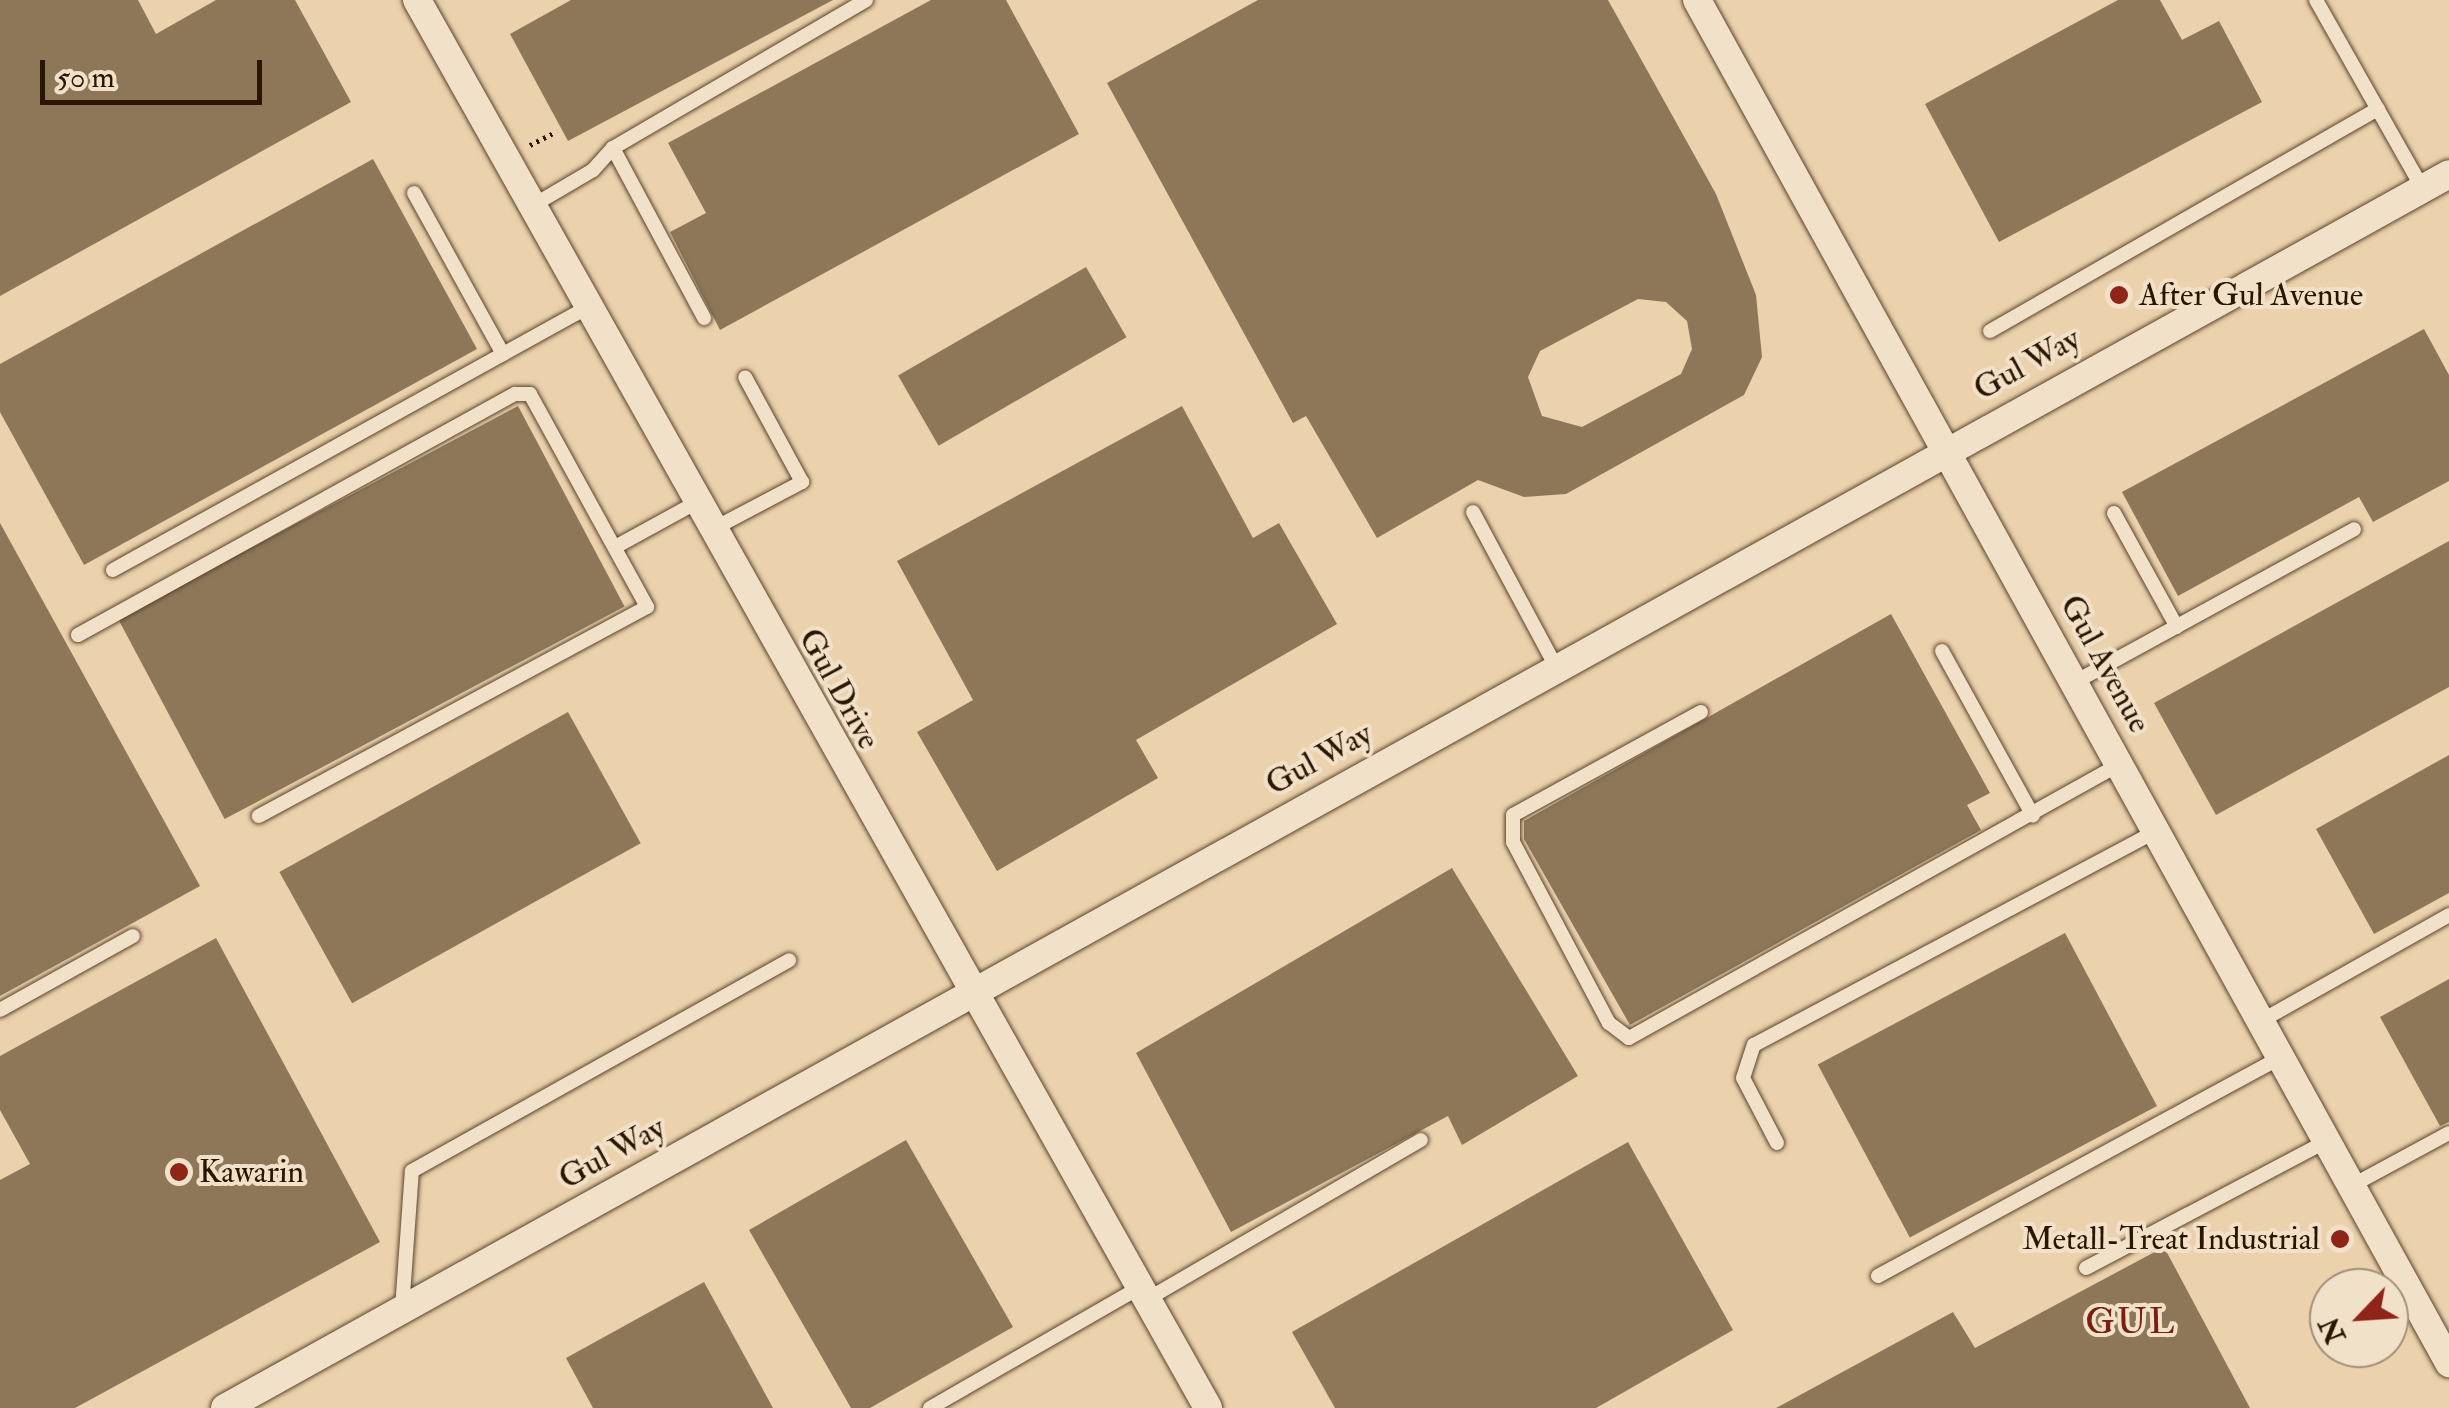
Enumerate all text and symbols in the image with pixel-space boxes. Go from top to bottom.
scale bar [45,40,268,102]
text: 50 m [57,59,115,96]
place label: After Gul Avenue [2139,276,2363,314]
marker: After Gul Avenue [2108,284,2130,306]
street label: Gul Way [1967,319,2087,409]
street label: Gul Avenue [2052,589,2158,739]
street label: Gul Drive [790,622,888,756]
street label: Gul Way [1259,714,1379,804]
street label: Gul Way [552,1108,672,1198]
place label: Kawarin [199,1153,304,1191]
marker: Kawarin [168,1161,190,1183]
place label: Metall-Treat Industrial [2022,1220,2320,1258]
marker: Metall-Treat Industrial [2329,1228,2351,1250]
north arrow [2309,1268,2409,1368]
district label: GUL [2085,1301,2177,1343]
text: N [2312,1311,2354,1349]

